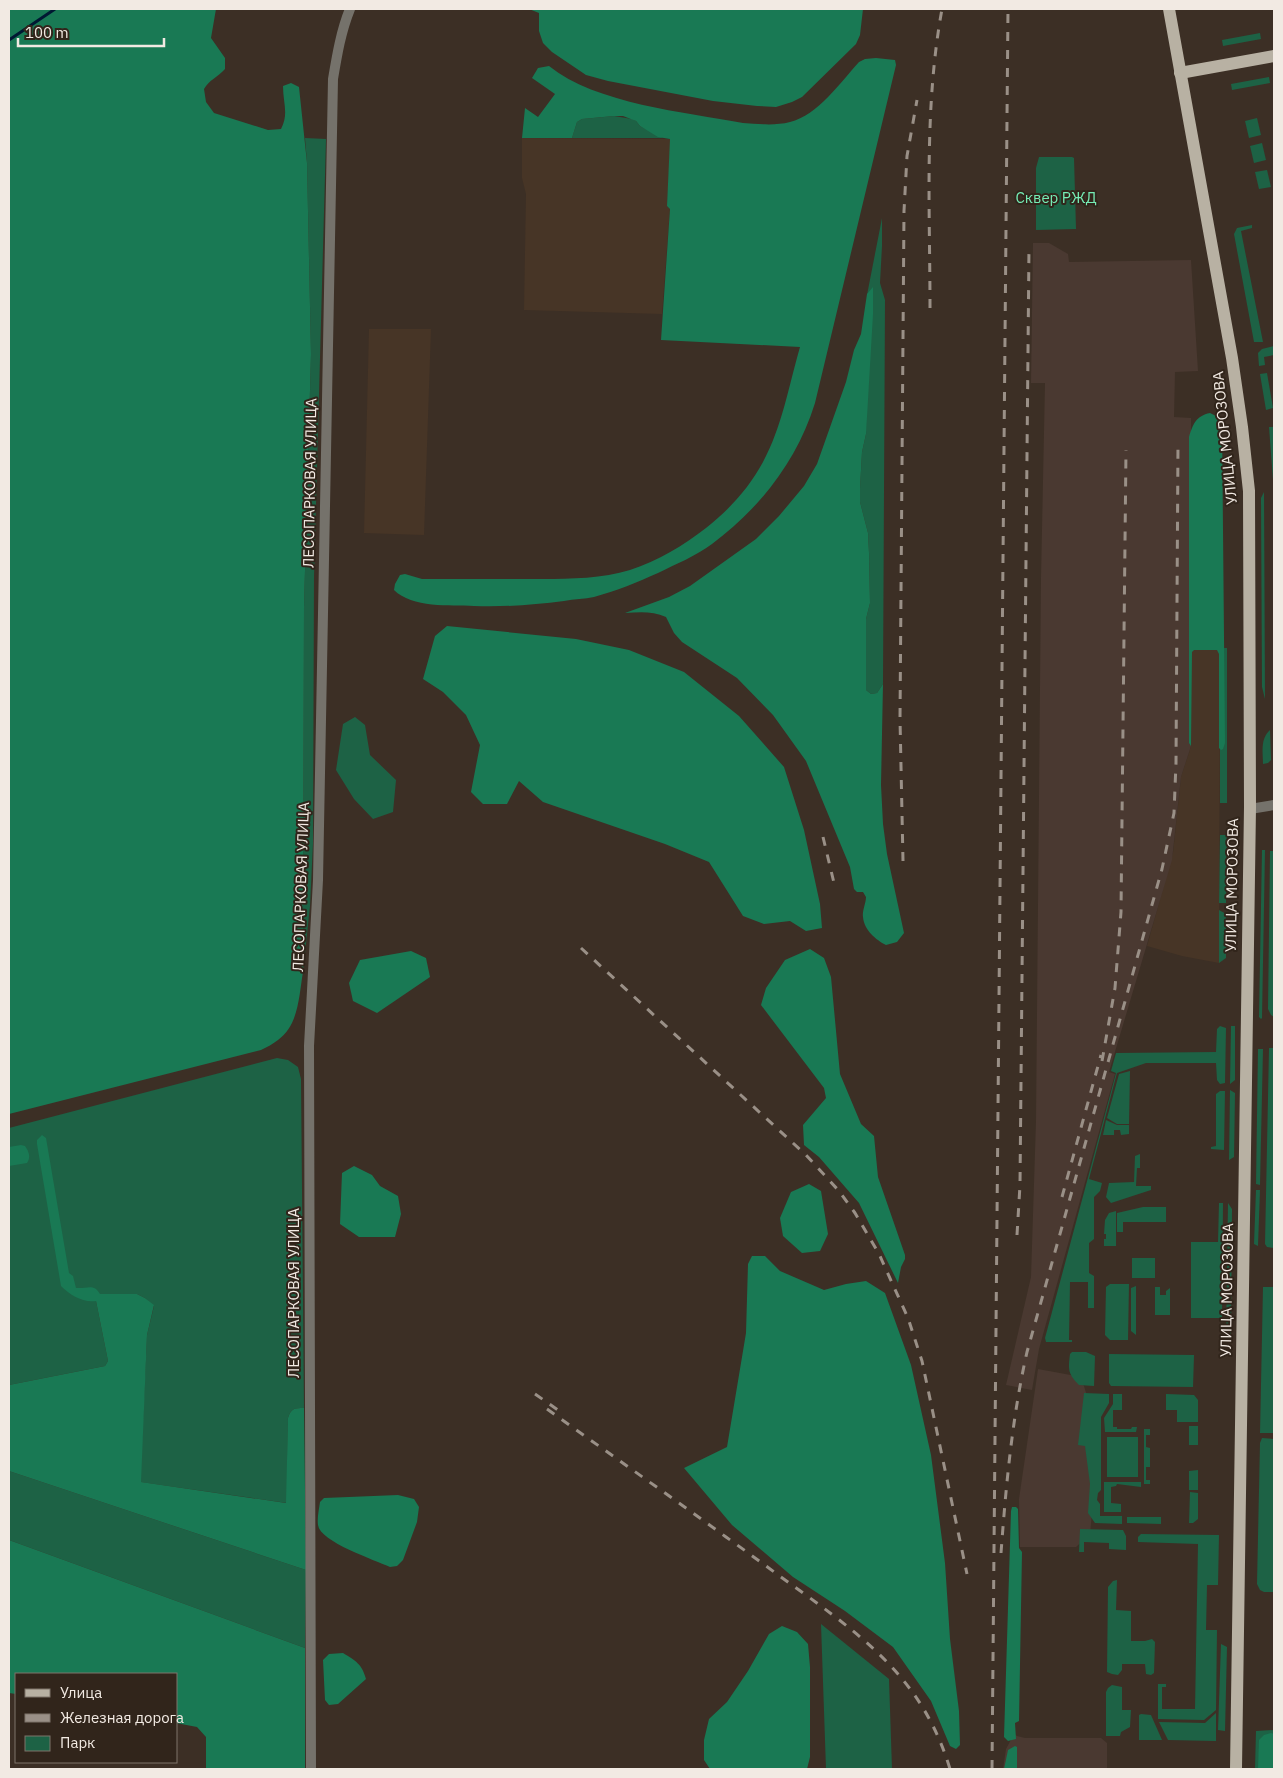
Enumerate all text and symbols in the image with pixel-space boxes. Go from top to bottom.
scale bar [18,15,164,47]
text: 100 m [25,23,69,42]
park label: Сквер РЖД [1015,188,1097,207]
street label: УЛИЦА МОРОЗОВА [1208,370,1241,506]
street label: ЛЕСОПАРКОВАЯ УЛИЦА [299,397,320,568]
street label: ЛЕСОПАРКОВАЯ УЛИЦА [288,801,313,972]
street label: УЛИЦА МОРОЗОВА [1221,817,1242,952]
street label: ЛЕСОПАРКОВАЯ УЛИЦА [284,1208,303,1378]
street label: УЛИЦА МОРОЗОВА [1216,1222,1237,1357]
legend [15,1673,178,1763]
text: Улица [60,1683,102,1702]
text: Железная дорога [60,1708,184,1727]
text: Парк [60,1733,95,1752]

